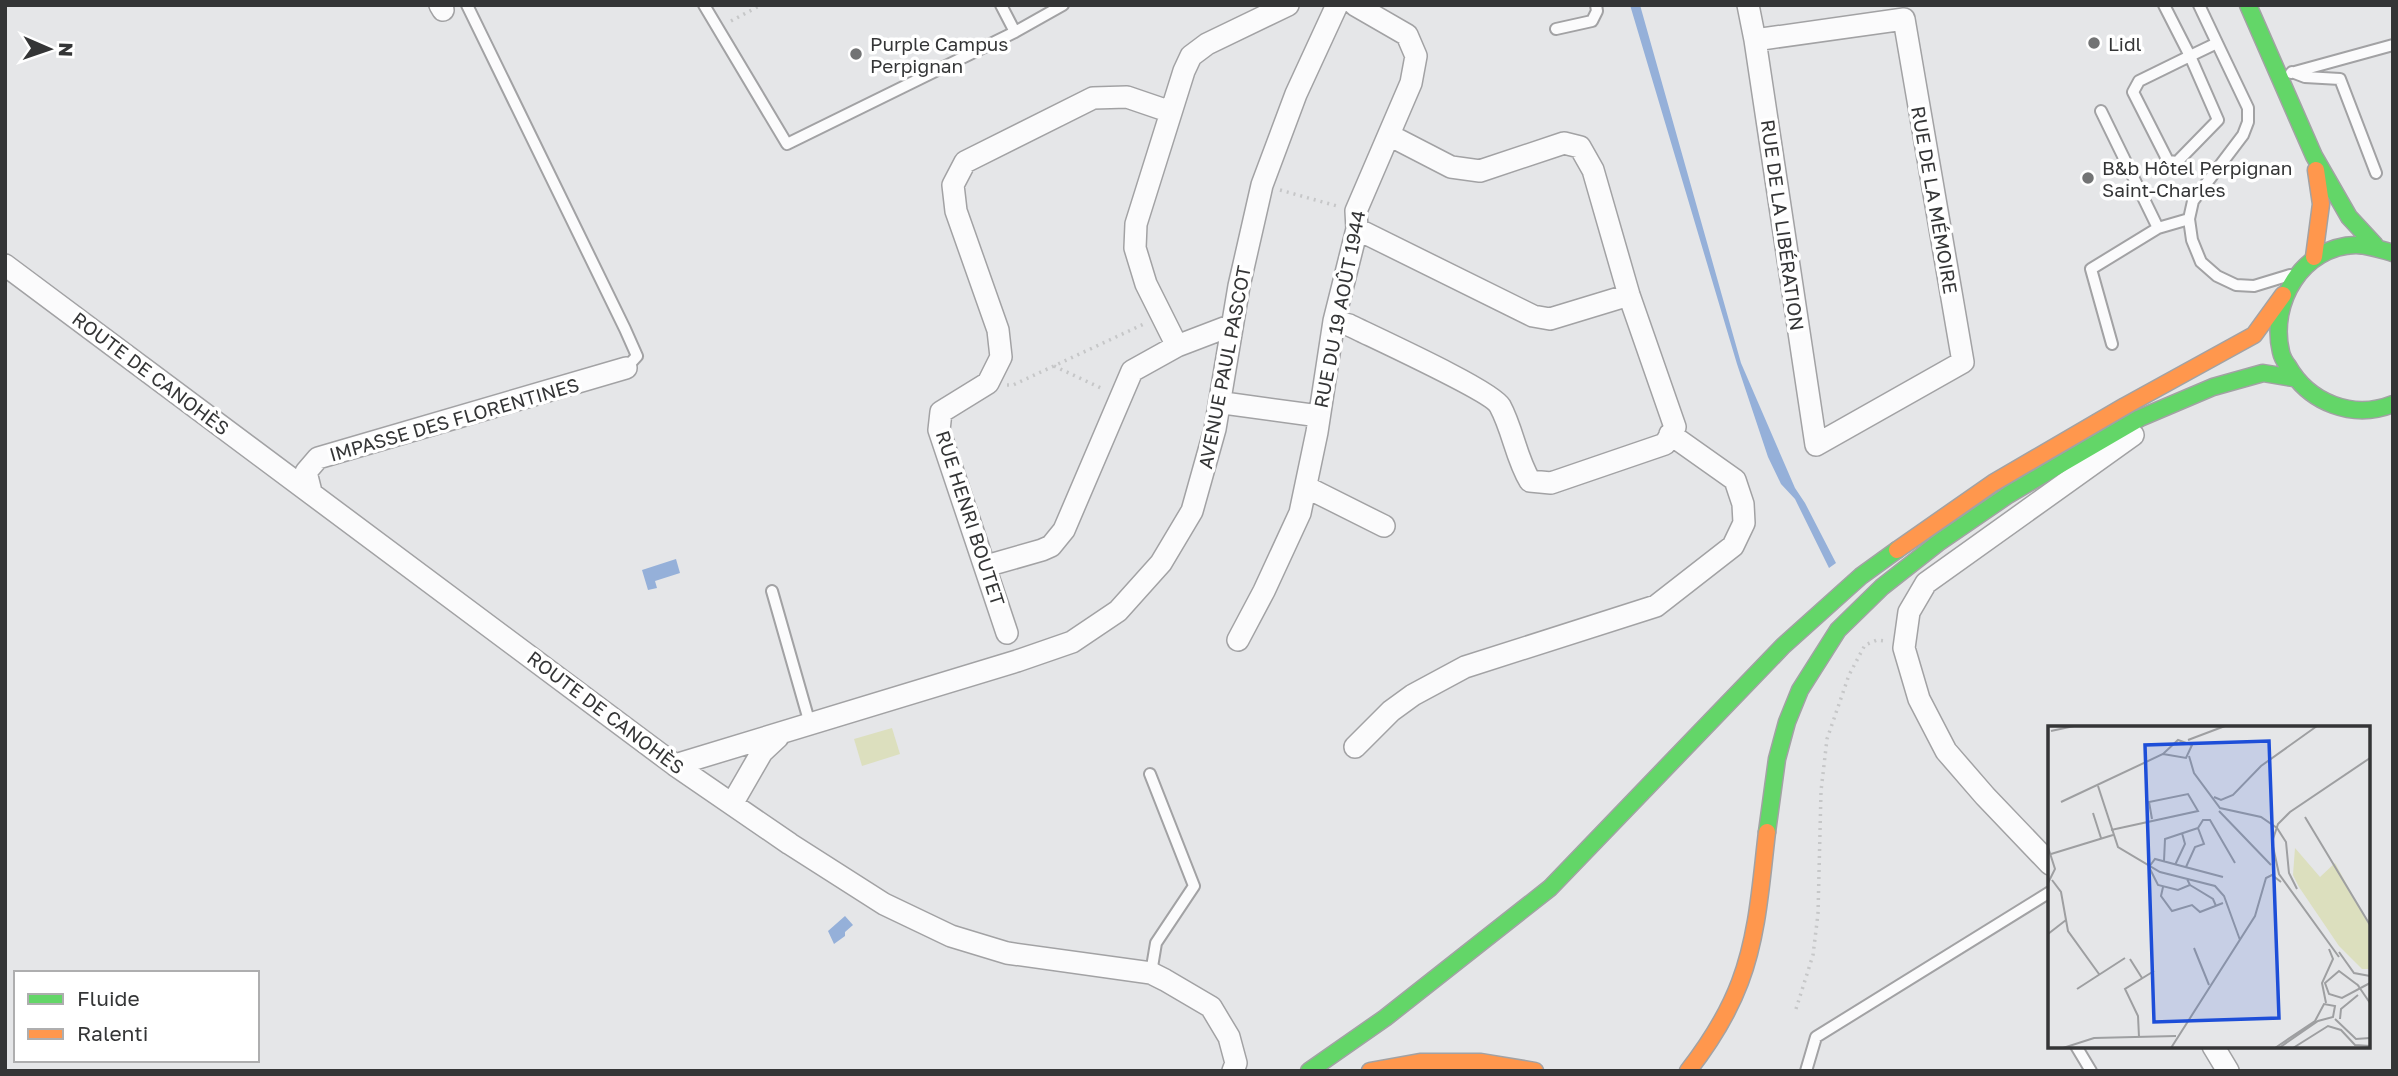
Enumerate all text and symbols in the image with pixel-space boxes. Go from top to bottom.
north arrow [14,14,84,84]
place label: Purple Campus Perpignan [870,32,1008,77]
place label: Lidl [2108,32,2142,55]
marker: Lidl [2086,35,2102,51]
text: N [55,42,78,57]
marker: Purple Campus Perpignan [848,46,864,62]
street label: RUE DE LA MÉMOIRE [1907,104,1963,296]
street label: RUE DE LA LIBÉRATION [1757,118,1809,332]
place label: B&b Hôtel Perpignan Saint-Charles [2102,156,2292,201]
marker: B&b Hôtel Perpignan Saint-Charles [2080,170,2096,186]
street label: RUE DU 19 AOÛT 1944 [1309,208,1369,410]
street label: AVENUE PAUL PASCOT [1193,263,1255,471]
street label: ROUTE DE CANOHÈS [68,306,234,440]
street label: IMPASSE DES FLORENTINES [327,372,581,466]
street label: RUE HENRI BOUTET [932,427,1010,609]
street label: ROUTE DE CANOHÈS [523,645,689,779]
inset map [2048,726,2370,1048]
legend [14,971,259,1062]
text: Fluide [77,985,140,1011]
text: Ralenti [77,1020,148,1046]

